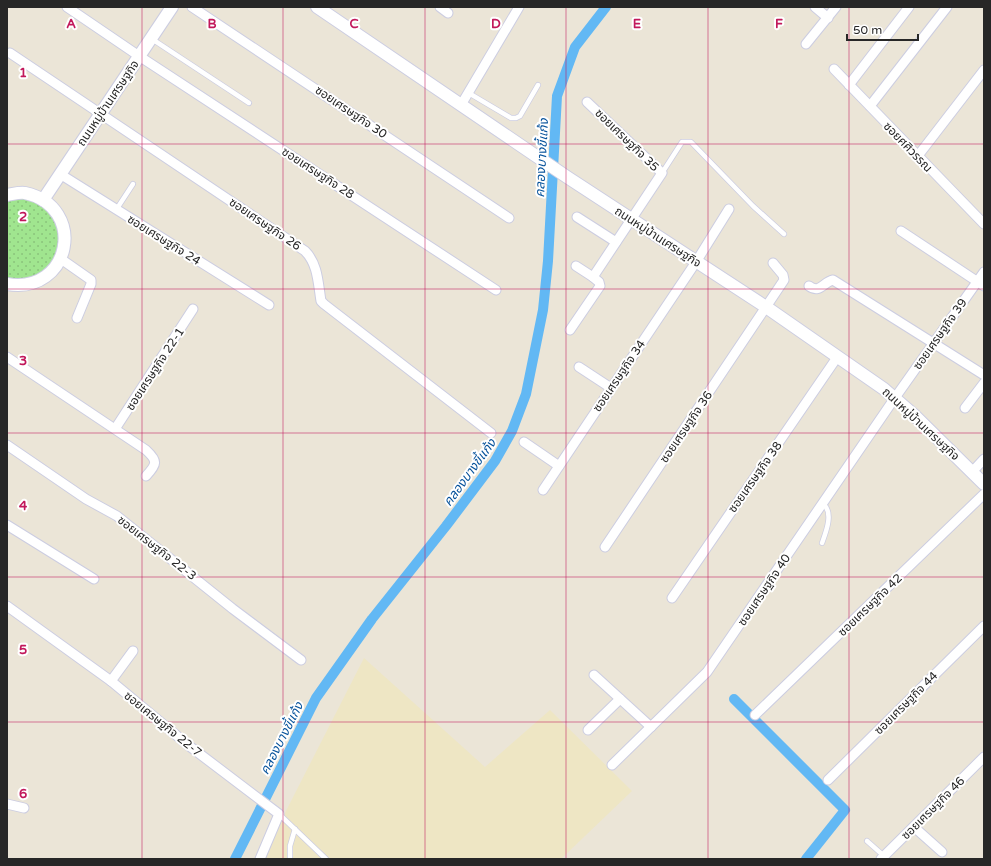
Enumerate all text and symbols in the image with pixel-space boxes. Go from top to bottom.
text: A [66,16,76,32]
text: B [207,16,217,32]
text: C [349,16,359,32]
text: D [491,16,501,32]
text: E [633,16,641,32]
text: F [775,16,783,32]
scale bar [847,16,918,42]
text: 50 m [853,23,882,37]
street label: ถนนหมู่บ้านเศรษฐกิจ [74,57,142,149]
text: 1 [19,65,27,81]
street label: ซอยเศรษฐกิจ 30 [312,83,390,141]
street label: ซอยเศรษฐกิจ 35 [592,106,662,174]
water label: คลองบางขี้แก้ง [530,117,552,198]
street label: ซอยศศิวรรณ [881,119,935,175]
street label: ซอยเศรษฐกิจ 28 [279,144,357,202]
street label: ซอยเศรษฐกิจ 26 [226,195,304,253]
street label: ถนนหมู่บ้านเศรษฐกิจ [612,204,704,270]
text: 2 [19,209,27,225]
street label: ซอยเศรษฐกิจ 24 [125,212,204,268]
street label: ซอยเศรษฐกิจ 39 [910,296,970,372]
street label: ซอยเศรษฐกิจ 22-1 [123,325,187,413]
street label: ซอยเศรษฐกิจ 34 [590,337,648,415]
text: 3 [19,353,27,369]
street label: ถนนหมู่บ้านเศรษฐกิจ [879,385,963,463]
street label: ซอยเศรษฐกิจ 36 [657,388,715,466]
water label: คลองบางขี้แก้ง [438,434,500,509]
street label: ซอยเศรษฐกิจ 38 [725,439,785,515]
text: 4 [19,498,28,514]
street label: ซอยเศรษฐกิจ 22-3 [115,513,199,583]
street label: ซอยเศรษฐกิจ 40 [735,551,793,629]
street label: ซอยเศรษฐกิจ 42 [835,571,905,639]
text: 5 [19,642,27,658]
street label: ซอยเศรษฐกิจ 44 [872,668,941,737]
street label: ซอยเศรษฐกิจ 22-7 [121,688,205,760]
water label: คลองบางขี้แก้ง [255,698,307,777]
street label: ซอยเศรษฐกิจ 46 [899,774,967,842]
text: 6 [19,786,27,802]

